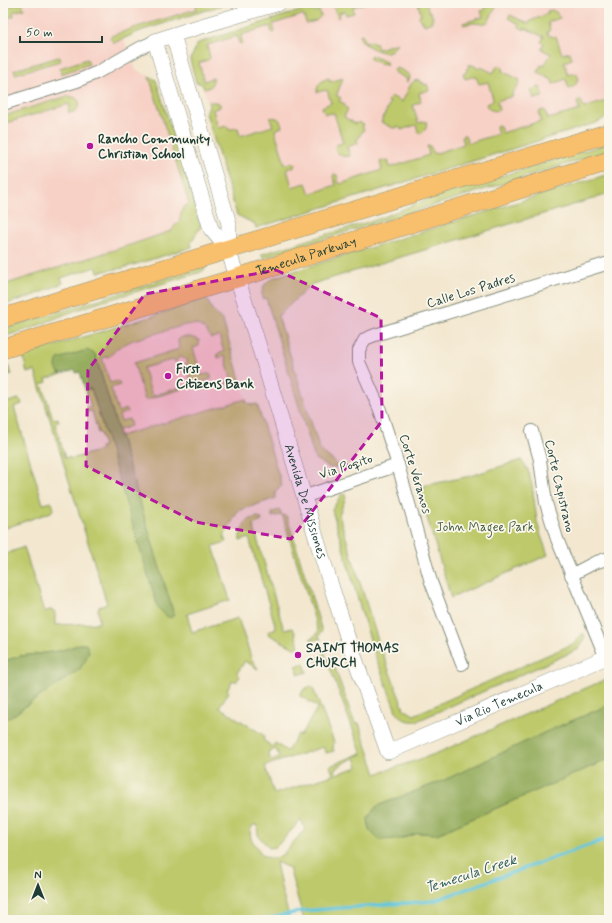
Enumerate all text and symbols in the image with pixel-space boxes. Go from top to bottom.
scale bar [20,18,102,44]
text: 50 m [26,25,53,41]
place label: Rancho Community Christian School [98,131,210,163]
marker: Rancho Community Christian School [85,141,95,151]
street label: Temecula Parkway [254,232,358,280]
street label: Calle Los Padres [425,270,517,312]
place label: First Citizens Bank [176,361,255,393]
marker: First Citizens Bank [163,371,173,381]
street label: Corte Veranos [395,432,435,516]
street label: Corte Capistrano [540,438,578,534]
street label: Avenida De Missiones [280,442,330,561]
street label: Via Poqito [317,450,375,484]
park label: John Magee Park [436,519,535,538]
place label: SAINT THOMAS CHURCH [306,640,399,672]
marker: SAINT THOMAS CHURCH [293,650,303,660]
street label: Via Rio Temecula [453,677,545,730]
water label: Temecula Creek [423,851,520,897]
north arrow [18,865,58,905]
text: N [34,869,42,883]

